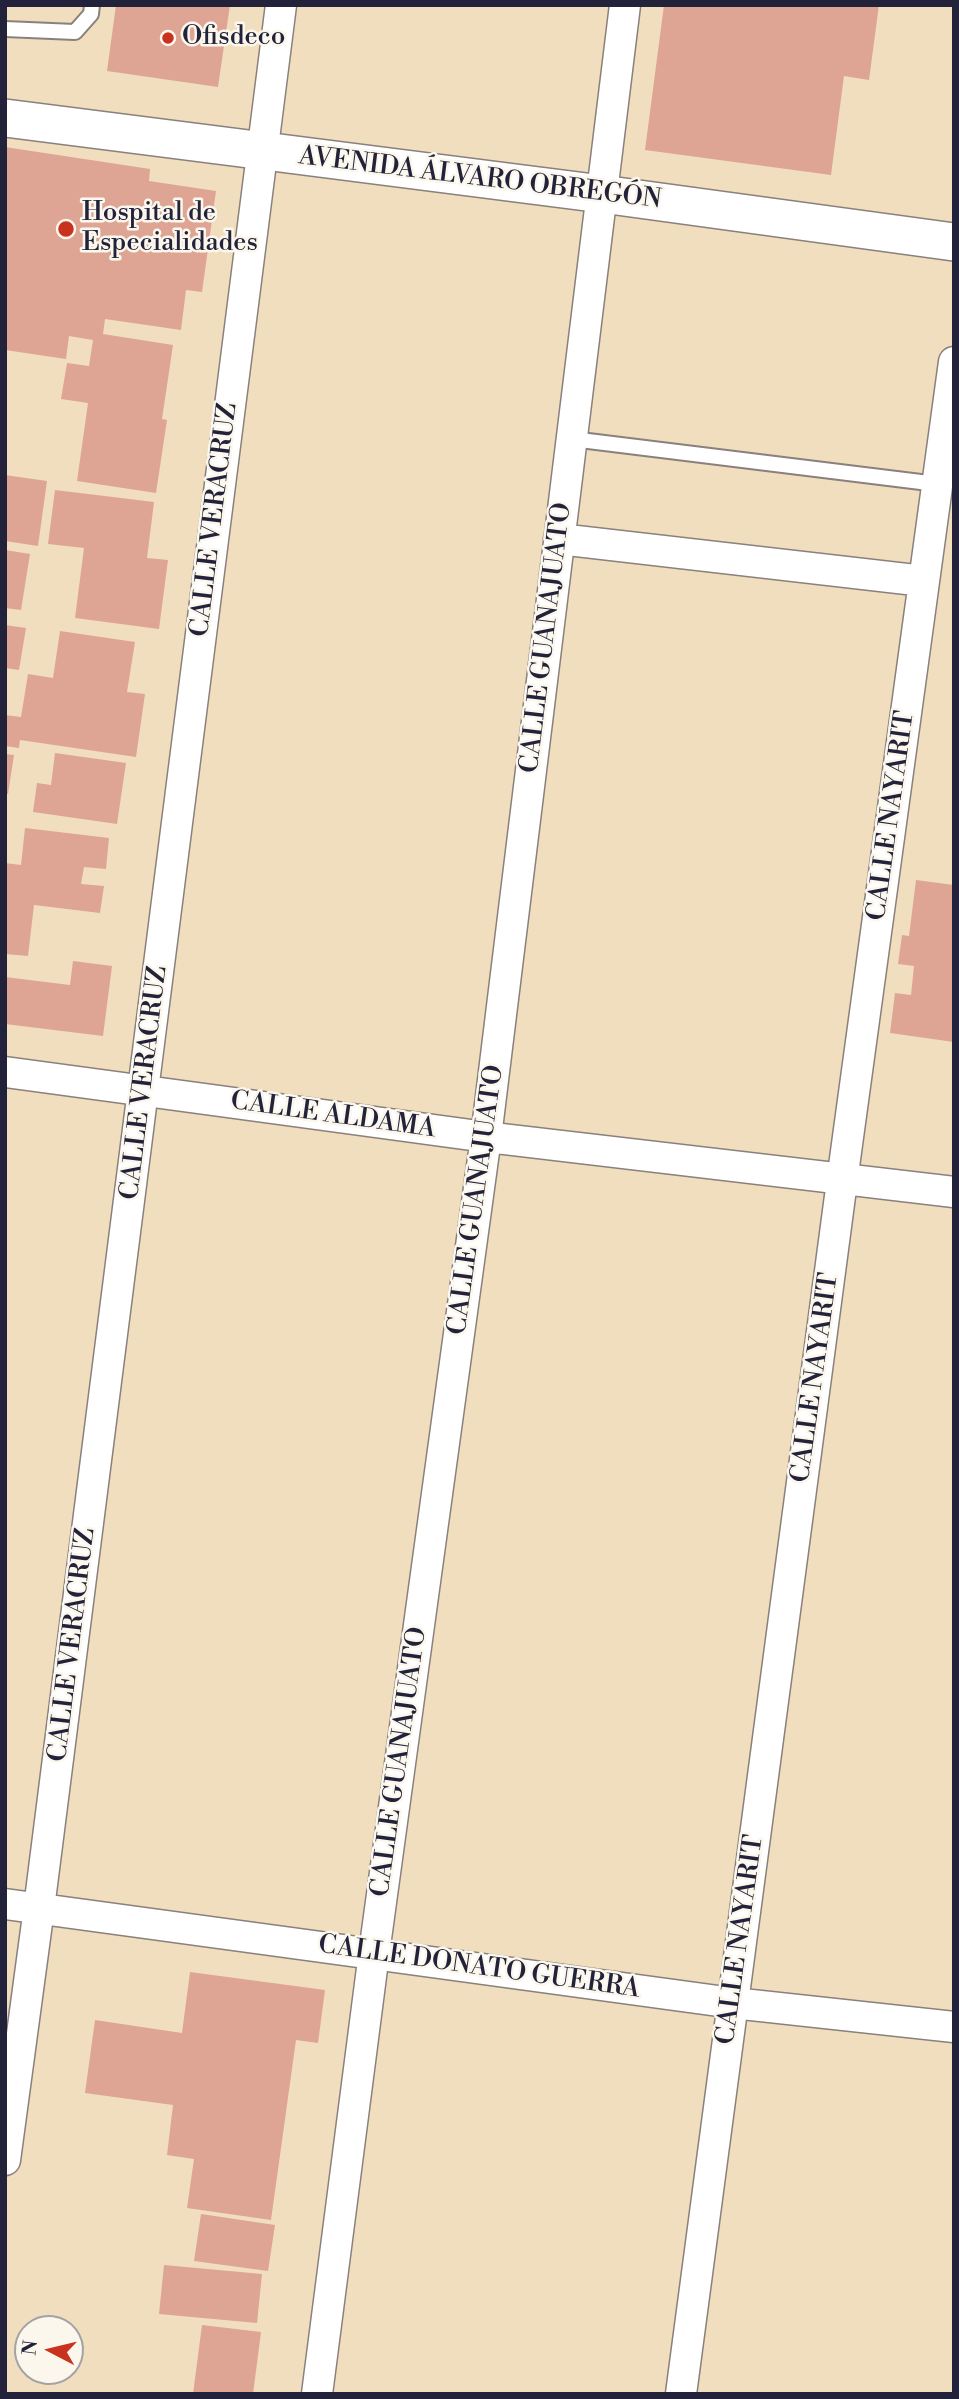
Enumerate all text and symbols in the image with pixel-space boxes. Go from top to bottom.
place label: Ofisdeco [182,22,285,54]
marker: Ofisdeco [160,30,176,46]
street label: AVENIDA ÁLVARO OBREGÓN [297,141,663,217]
place label: Hospital de Especialidades [82,198,258,260]
marker: Hospital de Especialidades [56,219,76,239]
street label: CALLE VERACRUZ [185,401,245,639]
street label: CALLE GUANAJUATO [515,501,579,775]
street label: CALLE NAYARIT [862,709,922,923]
street label: CALLE VERACRUZ [115,964,175,1202]
street label: CALLE GUANAJUATO [443,1063,511,1337]
street label: CALLE ALDAMA [228,1086,438,1146]
street label: CALLE NAYARIT [786,1271,846,1485]
street label: CALLE VERACRUZ [43,1526,103,1764]
street label: CALLE GUANAJUATO [366,1625,434,1899]
street label: CALLE NAYARIT [711,1833,771,2047]
street label: CALLE DONATO GUERRA [316,1930,642,2006]
north arrow [14,2315,84,2385]
text: N [17,2339,43,2357]

